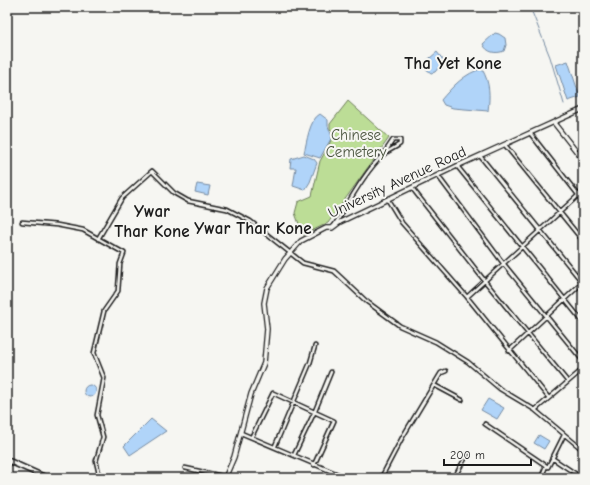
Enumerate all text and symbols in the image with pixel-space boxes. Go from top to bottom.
district label: Tha Yet Kone [404,54,502,73]
park label: Chinese Cemetery [326,126,387,161]
street label: University Avenue Road [325,142,469,222]
district label: Ywar Thar Kone [114,202,190,241]
district label: Ywar Thar Kone [194,219,312,238]
scale bar [444,441,531,467]
text: 200 m [450,448,485,462]

